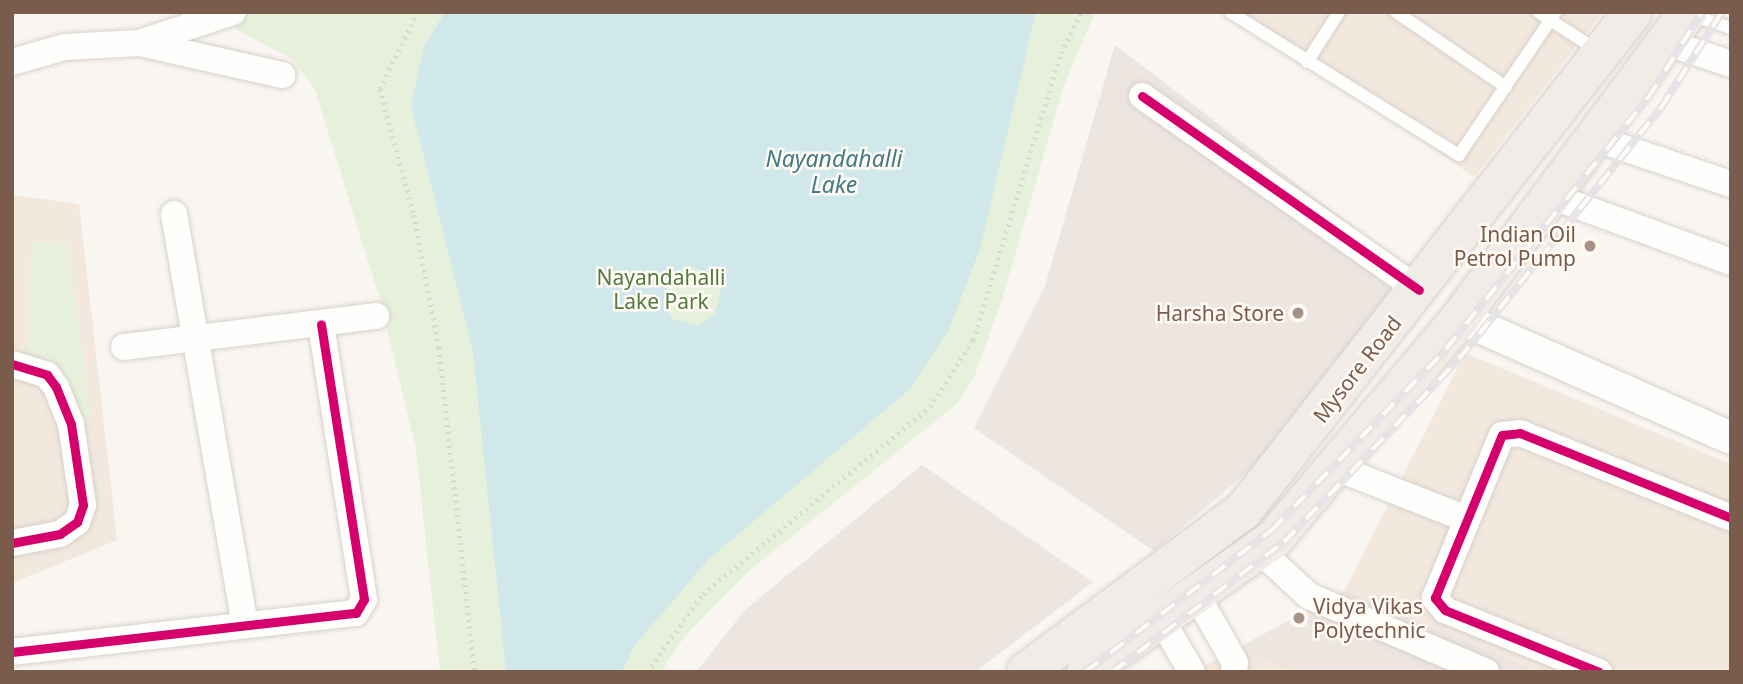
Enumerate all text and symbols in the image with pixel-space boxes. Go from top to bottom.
water label: Nayandahalli Lake [765,144,903,198]
place label: Indian Oil Petrol Pump [1454,221,1576,271]
marker: Indian Oil Petrol Pump [1582,238,1598,254]
park label: Nayandahalli Lake Park [597,264,725,314]
place label: Harsha Store [1156,300,1284,326]
marker: Harsha Store [1290,305,1306,321]
street label: Mysore Road [1308,311,1406,427]
place label: Vidya Vikas Polytechnic [1313,593,1425,643]
marker: Vidya Vikas Polytechnic [1291,610,1307,626]

